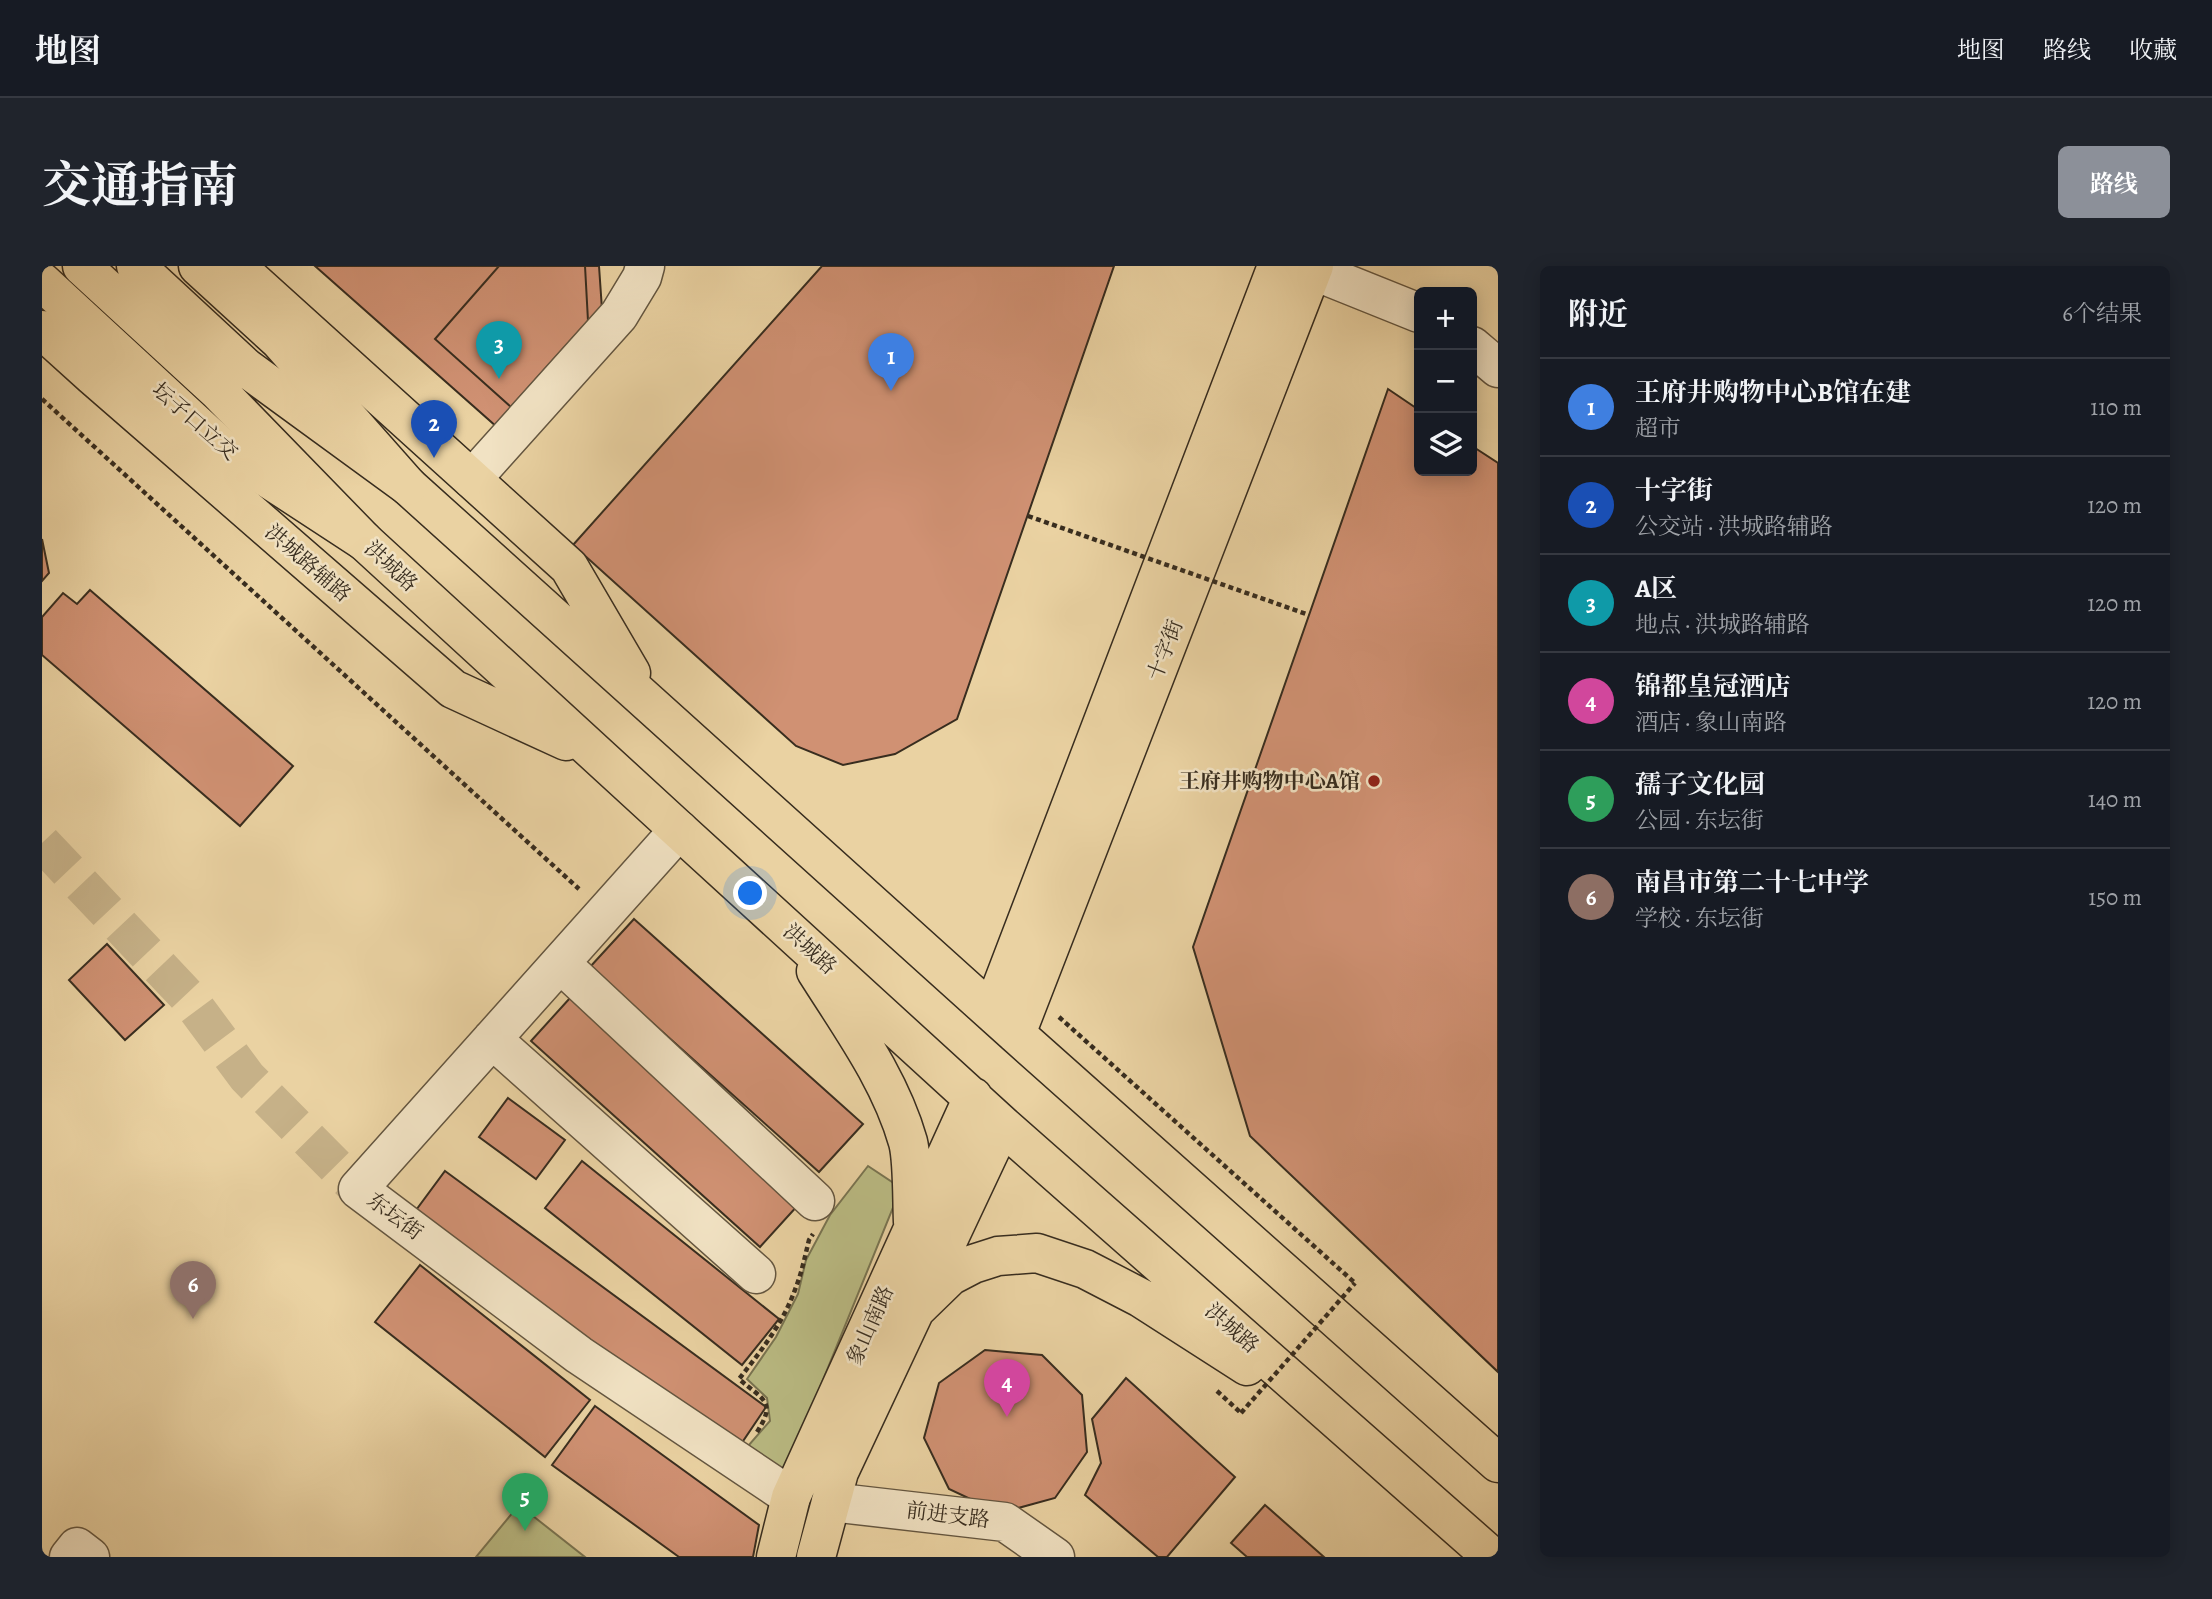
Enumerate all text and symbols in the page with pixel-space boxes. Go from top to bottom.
text: 地图 [35,28,101,73]
text: 地图 [1957,34,2005,66]
text: 路线 [2043,34,2091,66]
text: 收藏 [2129,34,2177,66]
button: 路线 [2058,146,2170,218]
text: 交通指南 [42,152,238,219]
map controls [1414,287,1477,476]
button: + [1414,287,1477,350]
text: 附近 [1568,294,1628,334]
text: 6个结果 [2062,298,2142,329]
pin: 3 [476,321,522,379]
pin: 1 [868,333,914,391]
button: − [1414,350,1477,413]
text: 王府井购物中心B馆在建 [1635,375,1911,410]
street label: 坛子口立交 [146,376,244,466]
text: 1 [1587,392,1595,423]
text: 110 m [2090,392,2142,423]
pin: 2 [411,400,457,458]
button: layers [1414,413,1477,476]
text: 超市 [1635,413,1681,444]
text: 十字街 [1635,473,1713,508]
text: 2 [1585,490,1597,521]
text: 120 m [2087,490,2142,521]
text: 公交站 · 洪城路辅路 [1635,511,1833,542]
street label: 洪城路辅路 [259,518,357,608]
street label: 洪城路 [358,534,424,598]
text: A区 [1635,571,1677,606]
text: 3 [1586,588,1596,619]
text: 120 m [2087,588,2142,619]
text: 地点 · 洪城路辅路 [1635,609,1810,640]
street label: 十字街 [1141,616,1189,684]
text: 锦都皇冠酒店 [1635,669,1791,704]
text: 4 [1586,686,1596,717]
text: 120 m [2087,686,2142,717]
text: 酒店 · 象山南路 [1635,707,1787,738]
place label: 王府井购物中心A馆 [1179,767,1360,795]
text: 孺子文化园 [1635,767,1765,802]
marker: 王府井购物中心A馆 [1366,773,1382,789]
text: 5 [1586,784,1596,815]
text: 140 m [2088,784,2142,815]
text: 公园 · 东坛街 [1635,805,1764,836]
text: 南昌市第二十七中学 [1635,865,1869,900]
your location [733,876,767,910]
text: 6 [1586,882,1596,913]
text: 150 m [2088,882,2142,913]
text: 学校 · 东坛街 [1635,903,1764,934]
street label: 洪城路 [777,918,843,980]
street label: 东坛街 [361,1186,429,1246]
pin: 6 [170,1261,216,1319]
street label: 象山南路 [840,1281,900,1369]
street label: 洪城路 [1199,1297,1265,1359]
pin: 4 [984,1359,1030,1417]
pin: 5 [502,1473,548,1531]
street label: 前进支路 [905,1496,991,1534]

